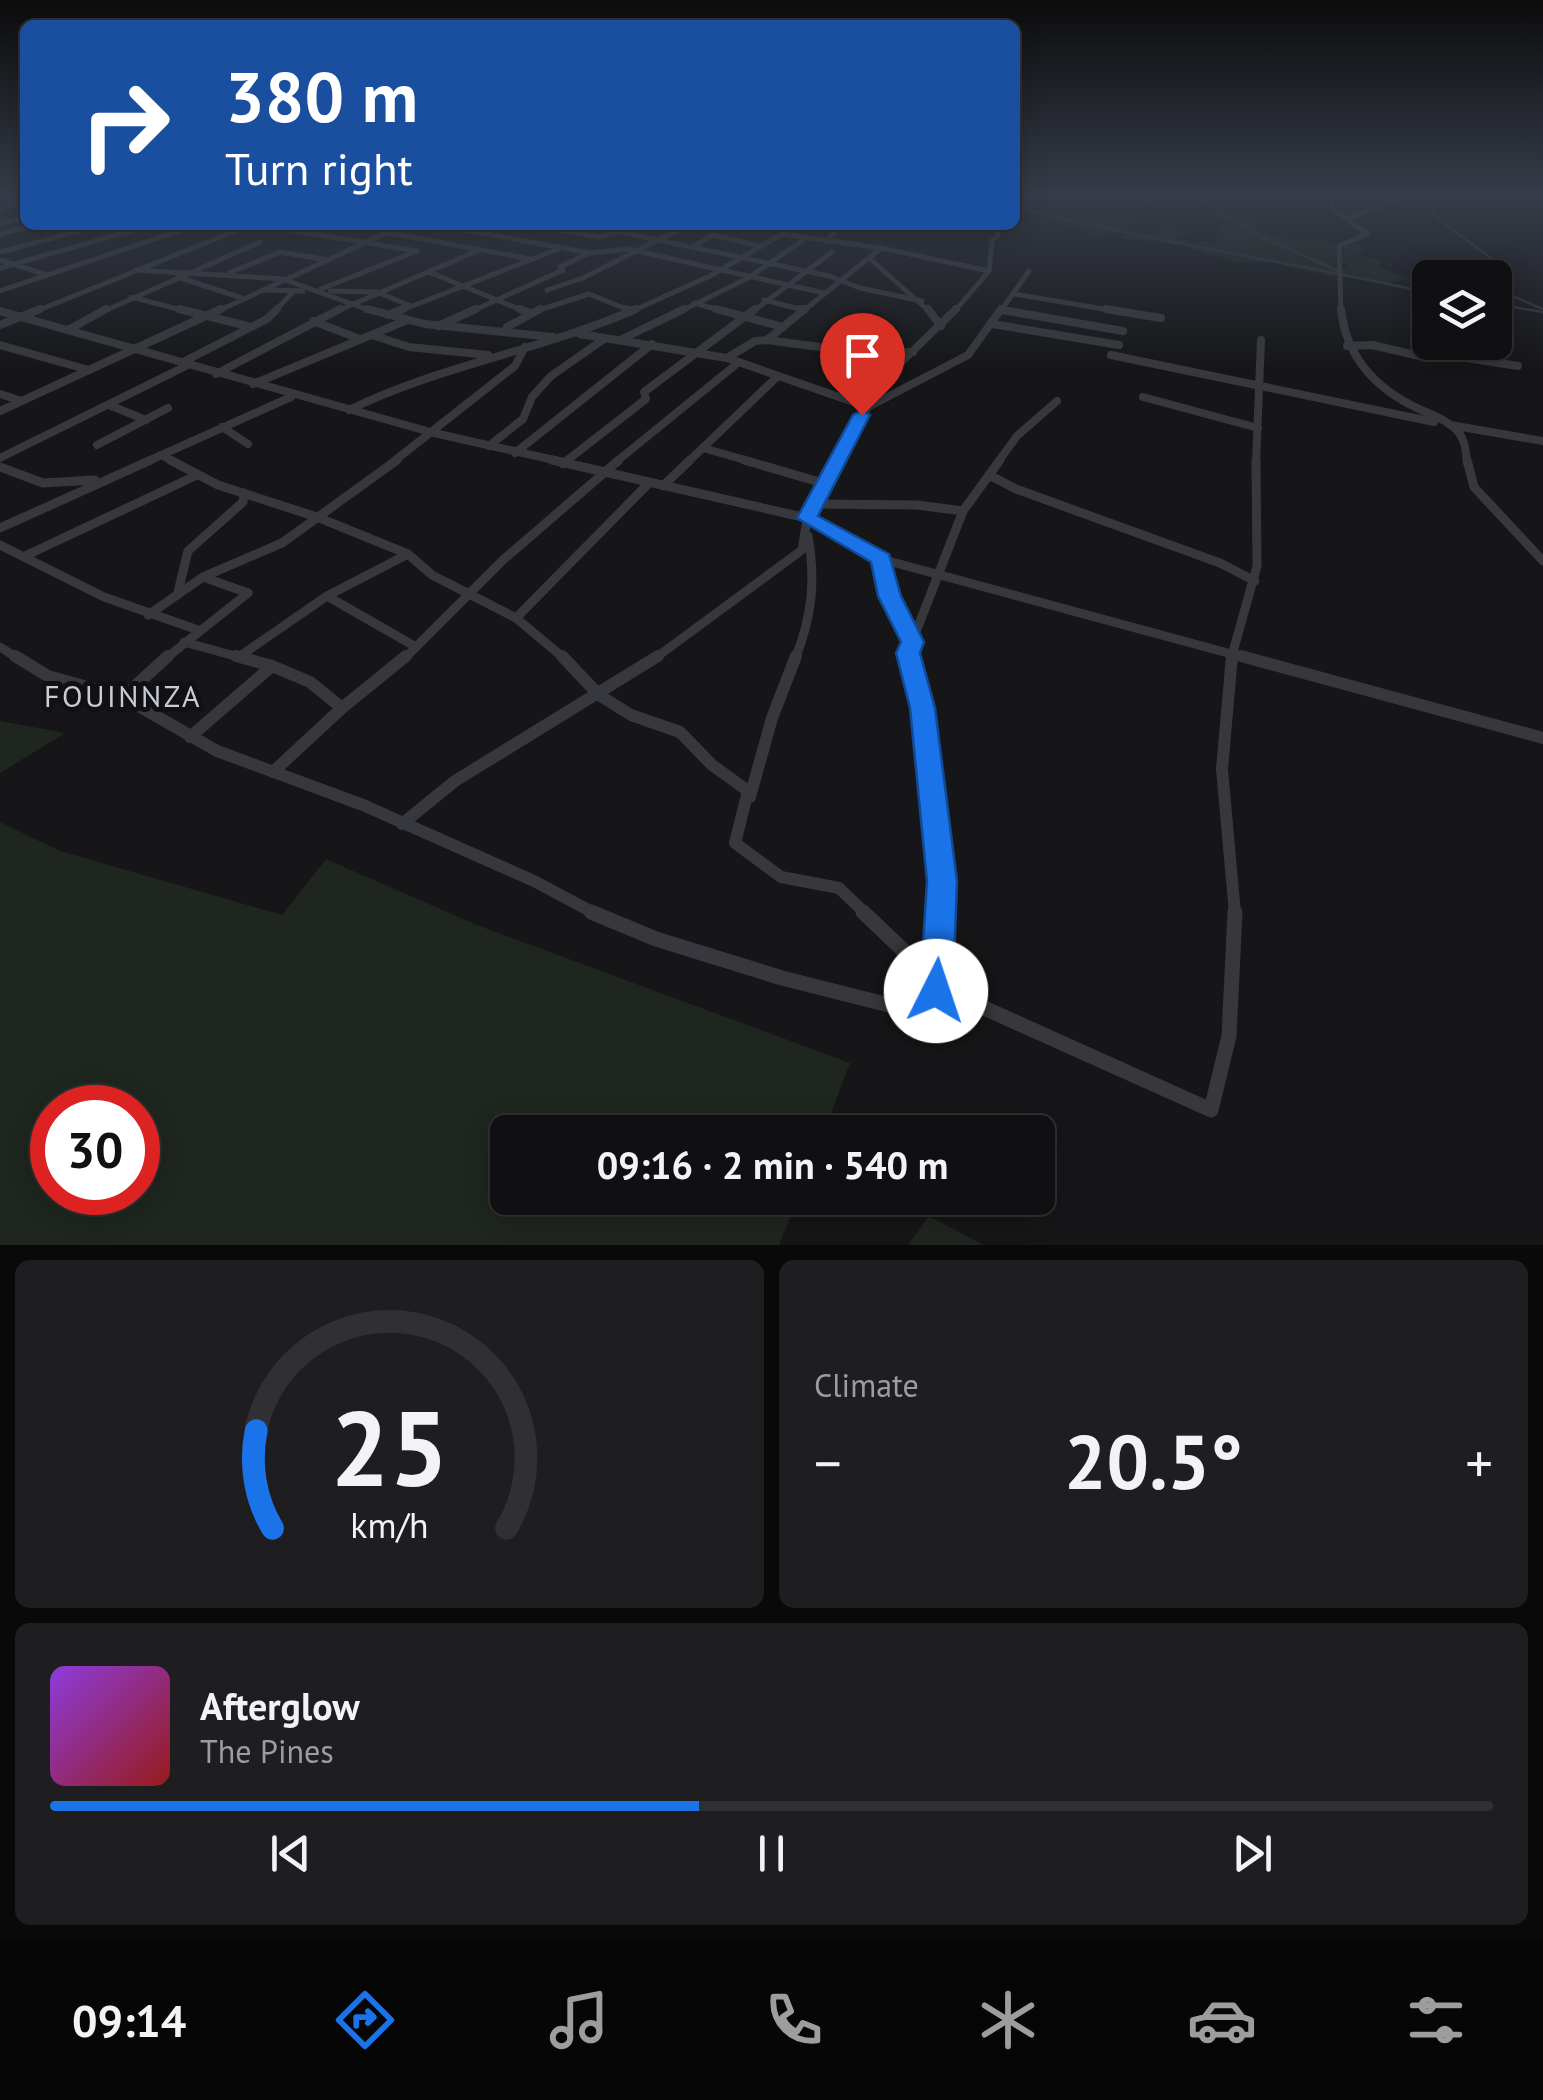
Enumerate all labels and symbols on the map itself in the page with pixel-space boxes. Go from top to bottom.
pin [820,313,905,416]
district label: FOUINNZA [44,676,202,715]
position arrow [884,939,988,1043]
speed limit sign: 30 [30,1085,160,1215]

